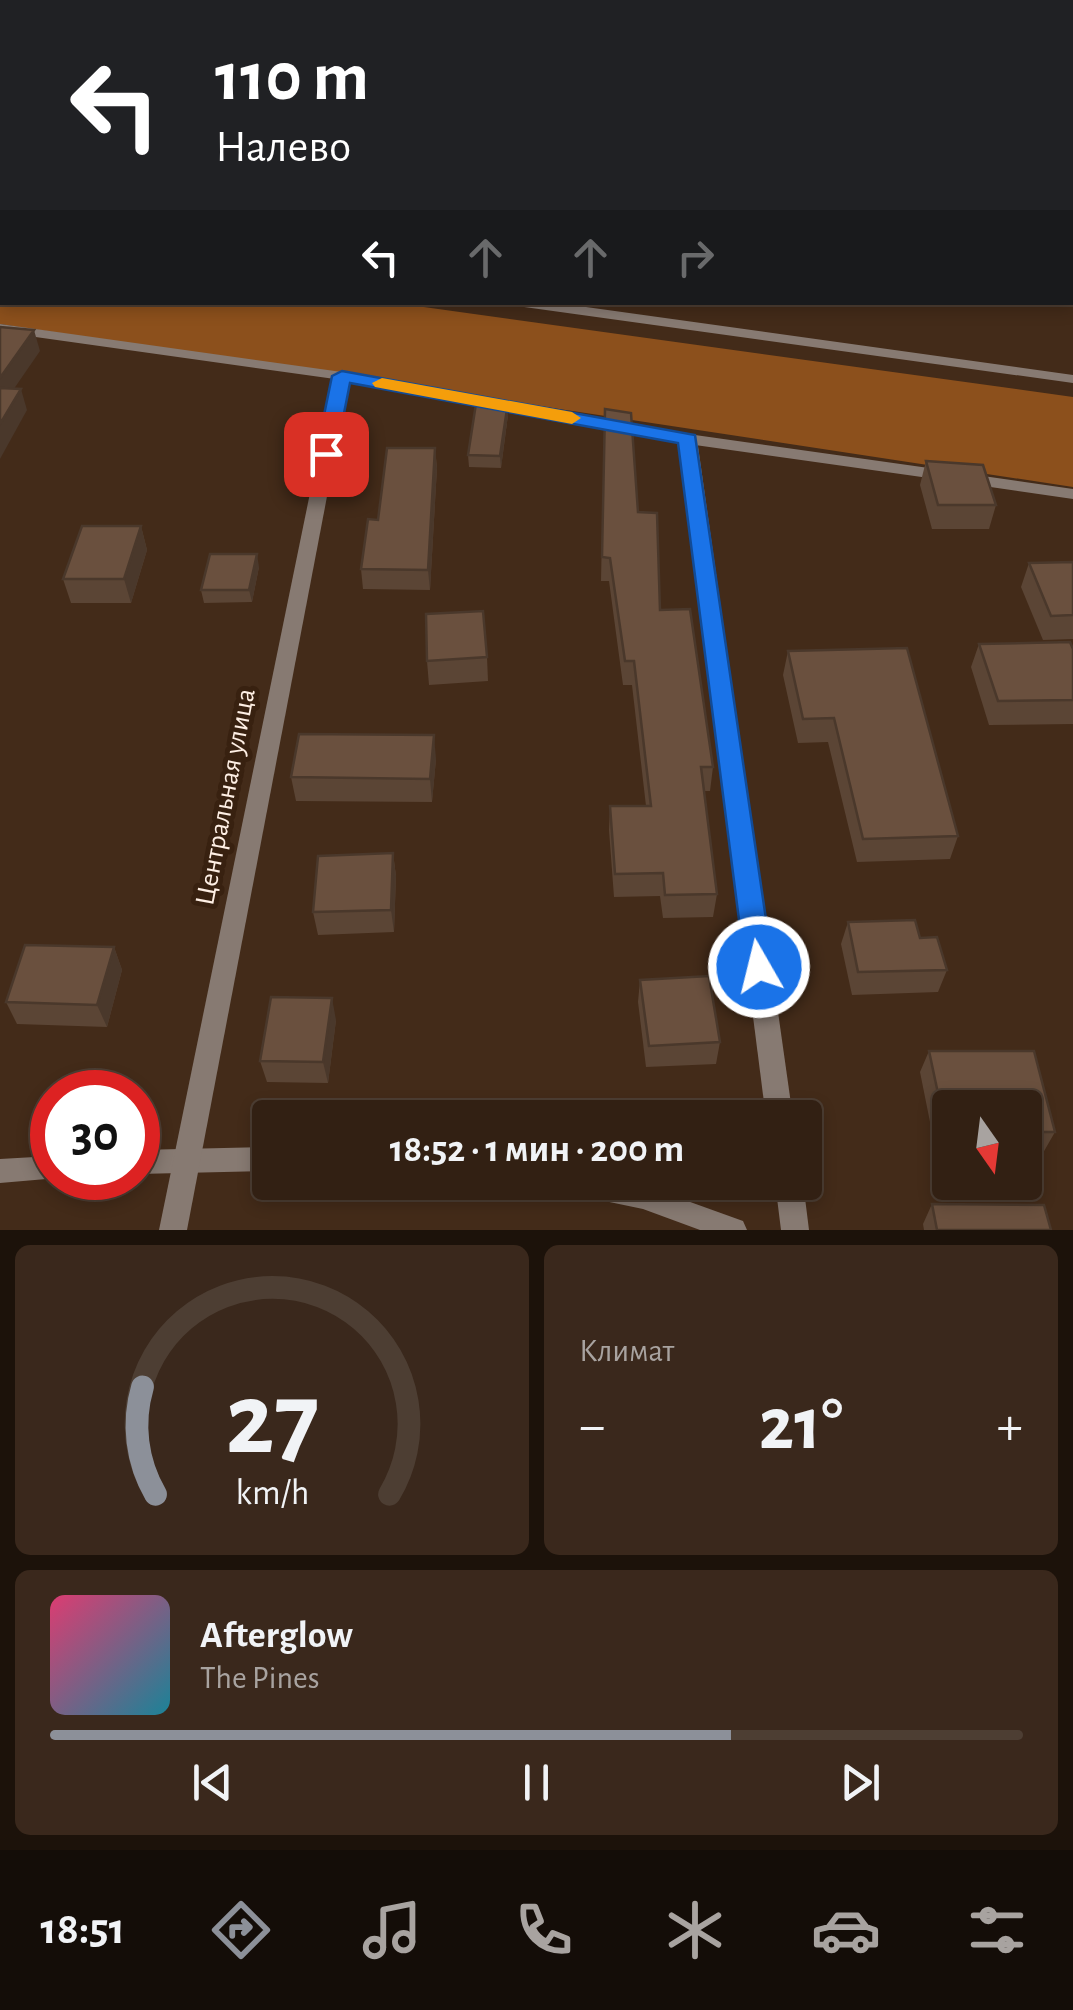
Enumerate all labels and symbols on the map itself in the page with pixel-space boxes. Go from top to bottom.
pin [284,412,369,497]
street label: Центральная улица [191,686,261,908]
position arrow [707,915,811,1019]
speed limit sign: 30 [30,1070,160,1200]
north arrow [932,1090,1042,1200]

